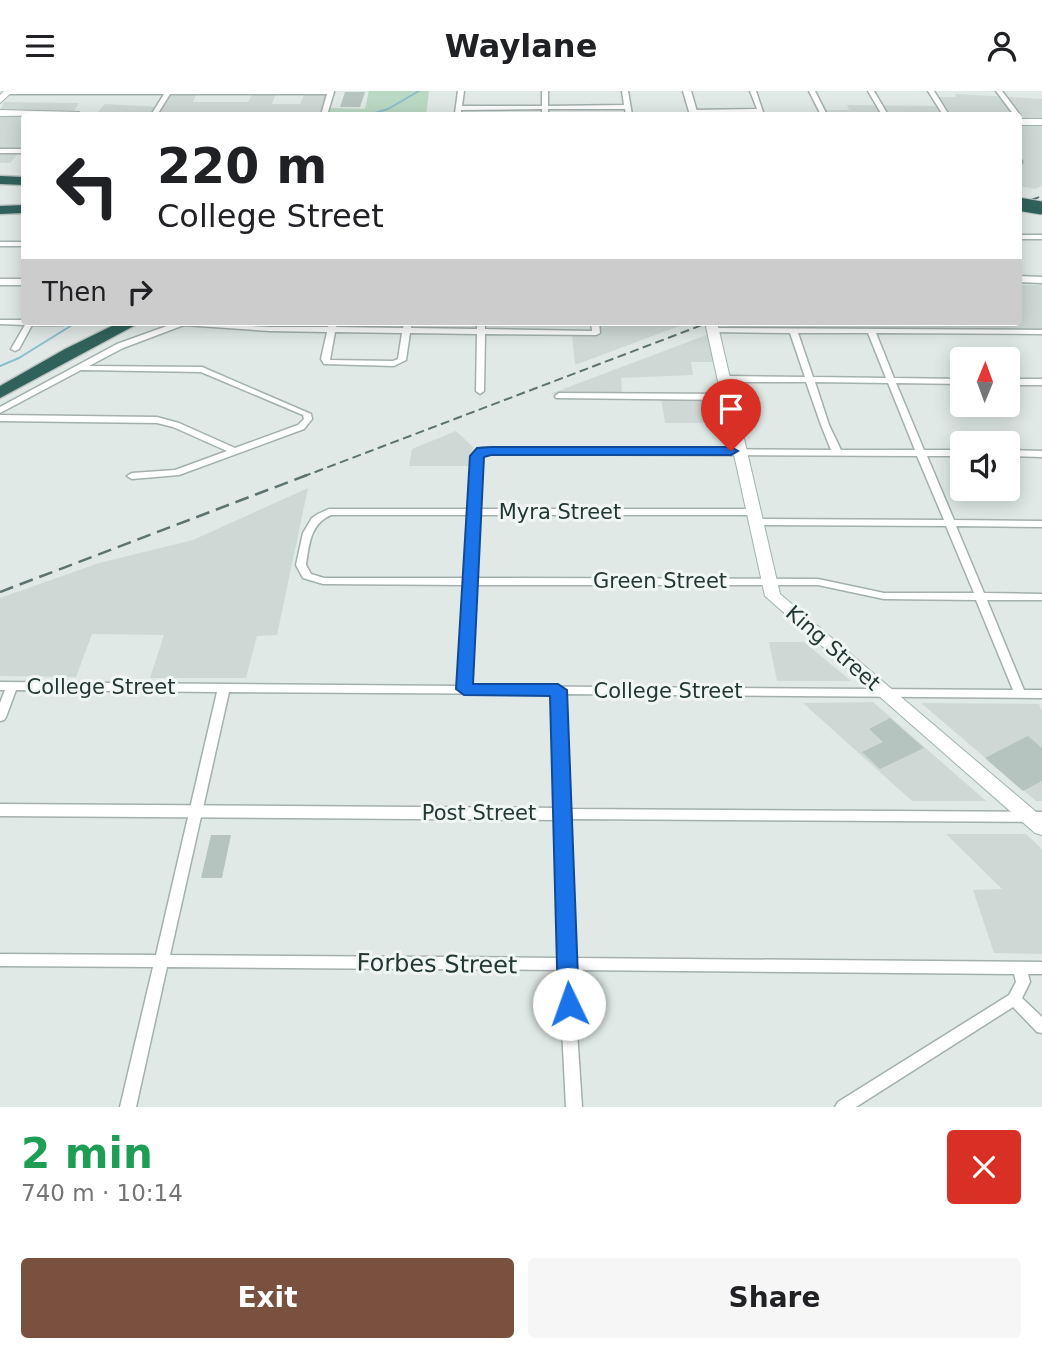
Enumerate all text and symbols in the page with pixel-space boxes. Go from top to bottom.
icon: menu [21,27,59,65]
text: Waylane [445,27,597,65]
icon: person [983,27,1021,65]
text: 220 m [157,138,327,195]
icon: left [42,140,133,231]
text: College Street [157,197,384,235]
icon: right [121,273,159,311]
text: Then [42,277,107,307]
north arrow [950,347,1020,417]
map controls [950,347,1020,501]
pin [701,379,761,451]
icon: arrive [712,390,750,428]
button: sound [950,431,1020,501]
street label: Myra Street [499,500,621,524]
street label: Green Street [593,569,727,593]
street label: King Street [781,601,885,695]
street label: College Street [27,675,175,699]
street label: College Street [594,679,742,703]
street label: Post Street [422,801,536,825]
street label: Forbes Street [356,949,518,979]
position arrow [532,967,606,1041]
text: 2 min [21,1129,153,1178]
button: close [947,1130,1021,1204]
text: 740 m · 10:14 [21,1180,183,1206]
button: Exit [21,1258,514,1338]
button: Share [528,1258,1021,1338]

